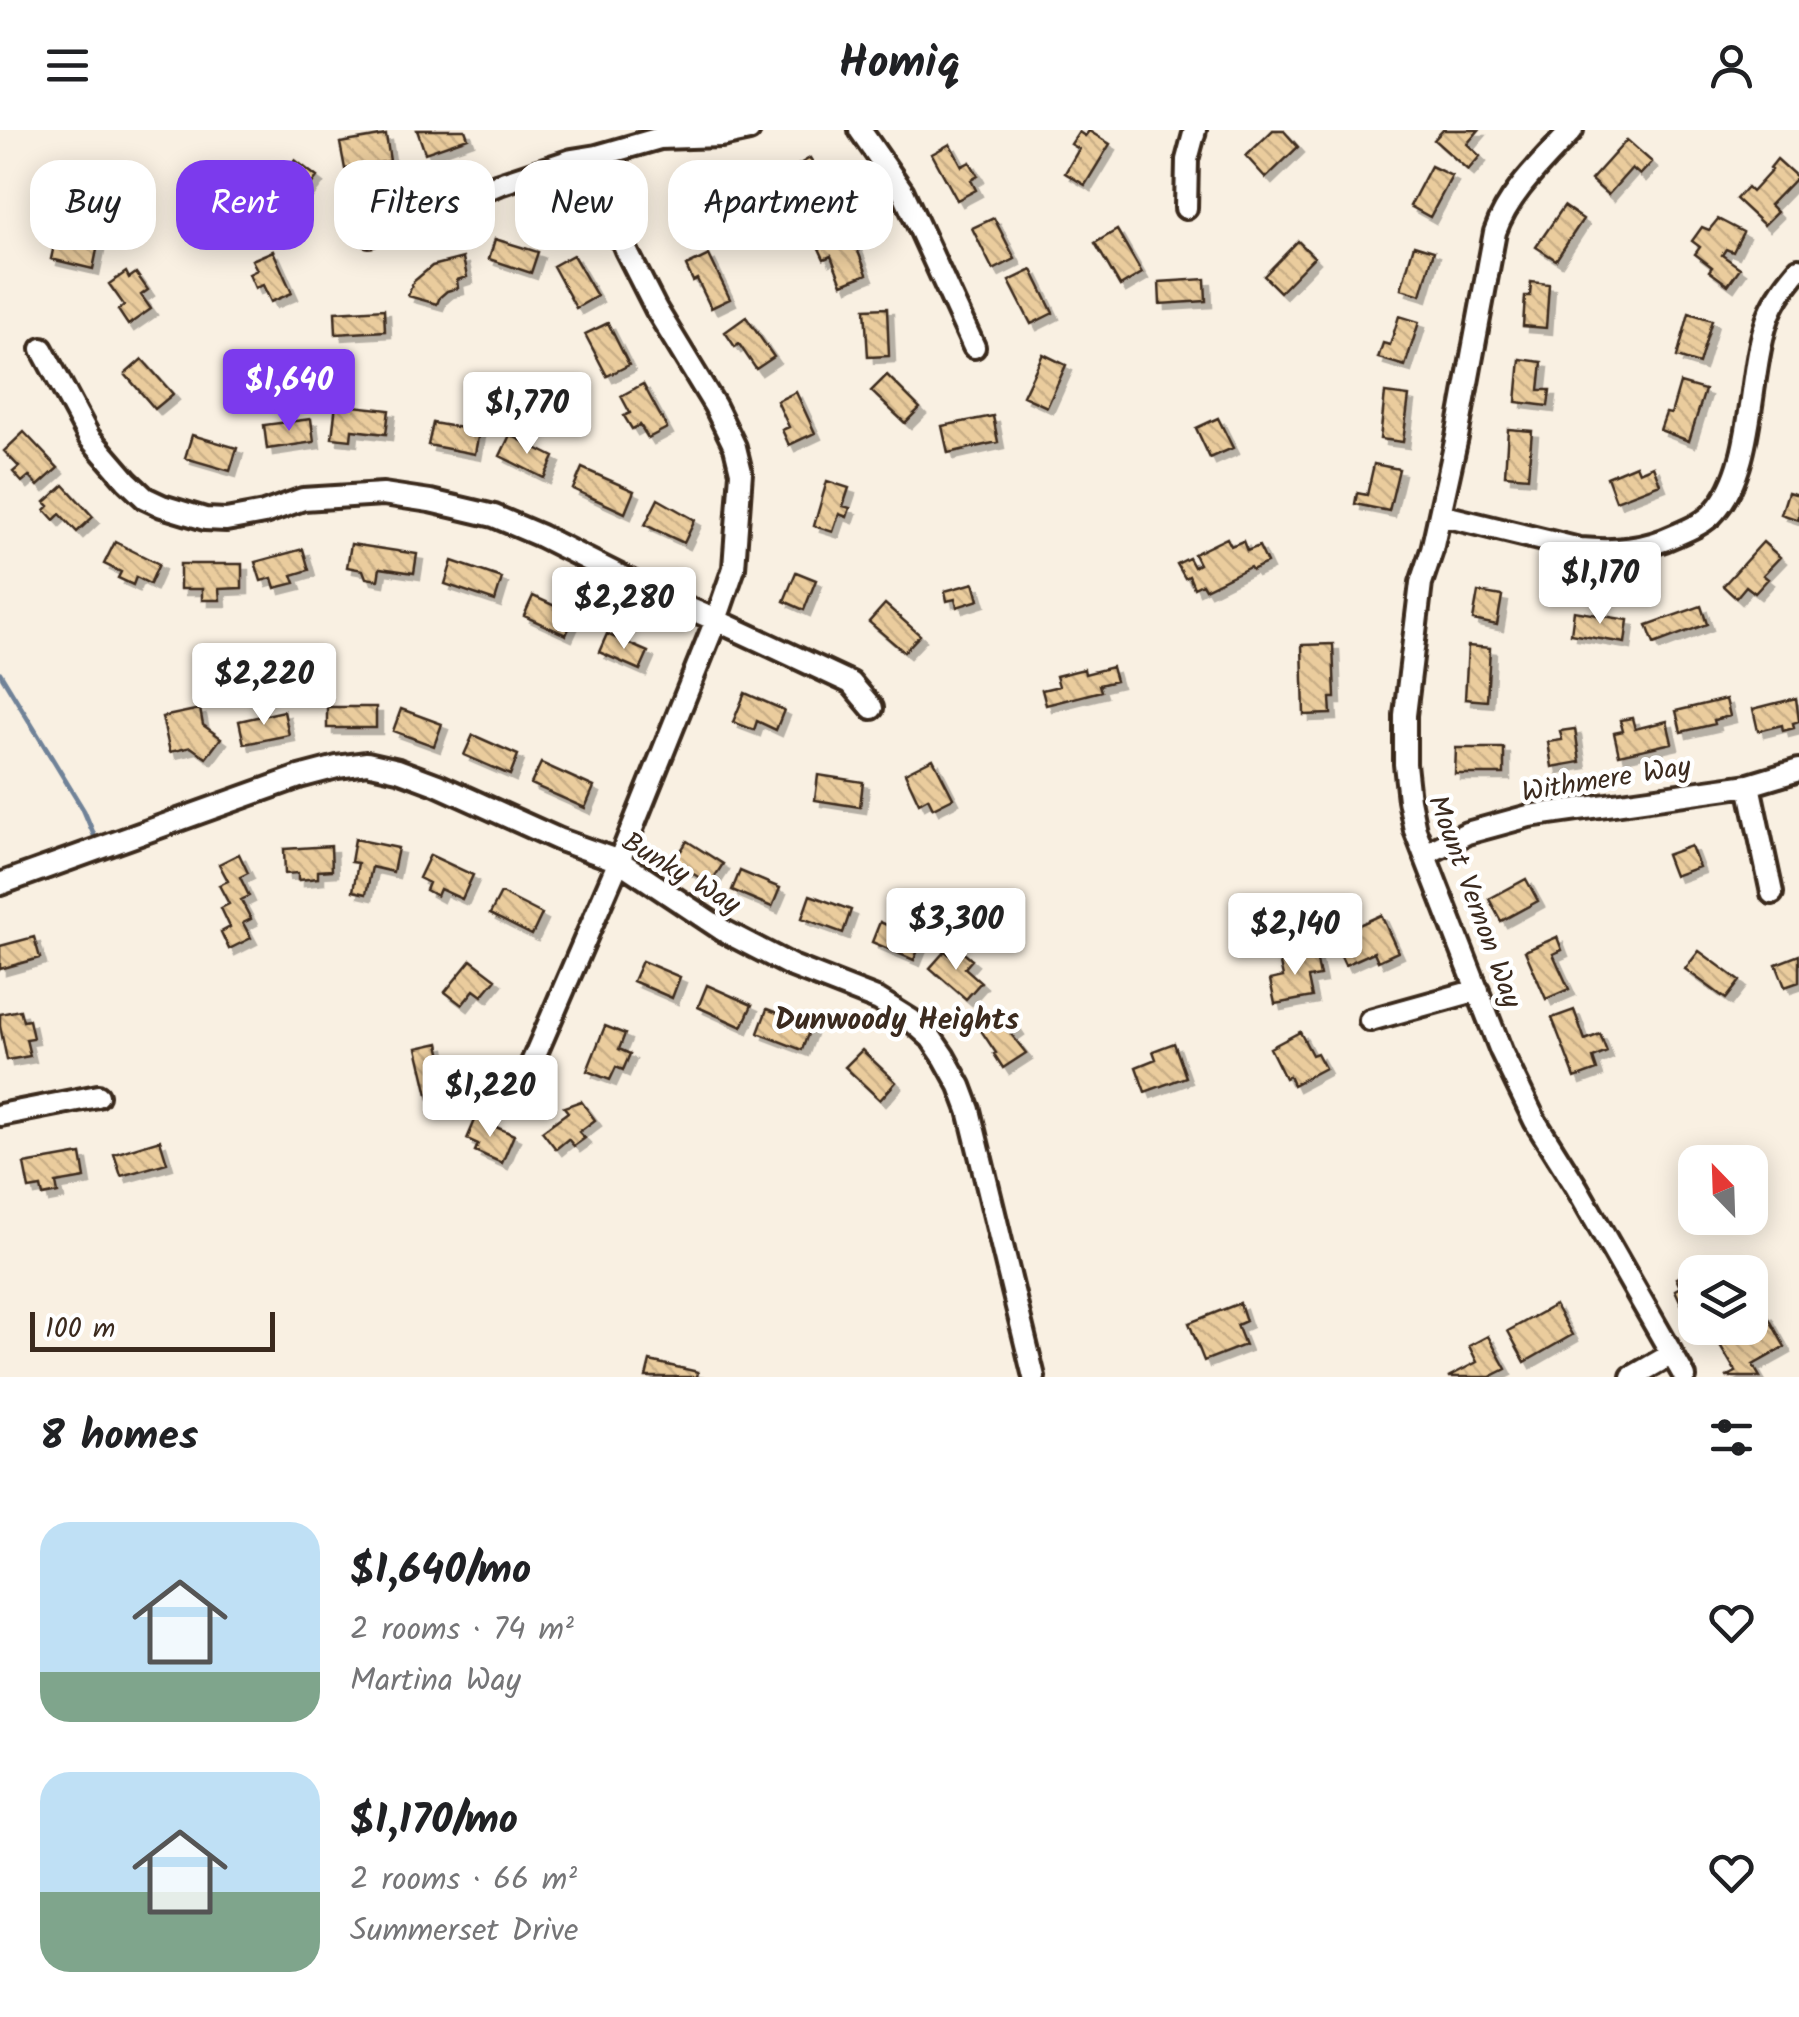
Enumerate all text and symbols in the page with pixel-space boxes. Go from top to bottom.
text: Homiq [839,29,960,101]
icon: menu [40,38,95,93]
icon: person [1704,38,1759,93]
chip: Buy [30,160,156,250]
chip: Rent [176,160,314,250]
chip: Filters [334,160,495,250]
chip: New [515,160,648,250]
chip: Apartment [668,160,893,250]
pin: $1,640 [208,349,370,434]
text: $1,640 [245,356,333,407]
pin: $1,770 [446,372,608,457]
text: $1,770 [485,379,569,430]
pin: $1,170 [1519,542,1681,627]
text: $1,170 [1561,549,1639,600]
pin: $2,280 [543,567,705,652]
text: $2,280 [574,574,674,625]
pin: $2,220 [183,643,345,728]
text: $2,220 [214,650,314,701]
street label: Withmere Way [1519,745,1695,816]
street label: Mount Vernon Way [1414,789,1533,1016]
street label: Bunky Way [613,821,750,928]
pin: $3,300 [875,888,1037,973]
pin: $2,140 [1214,893,1376,978]
text: $3,300 [908,895,1004,946]
text: $2,140 [1250,900,1340,951]
district label: Dunwoody Heights [775,997,1019,1045]
pin: $1,220 [409,1055,571,1140]
text: $1,220 [445,1062,535,1113]
north arrow [1678,1145,1768,1235]
map controls [1678,1145,1768,1345]
button: layers [1678,1255,1768,1345]
scale bar [30,1307,275,1352]
text: 100 m [45,1307,115,1352]
text: 8 homes [40,1404,198,1471]
icon: filters [1704,1410,1759,1465]
text: $1,640/mo [350,1538,531,1605]
icon: home [120,1562,240,1682]
icon: heart [1704,1595,1759,1650]
text: 2 rooms · 74 m² [350,1605,574,1656]
text: Martina Way [350,1656,521,1707]
text: $1,170/mo [350,1788,518,1855]
icon: home [120,1812,240,1932]
icon: heart [1704,1845,1759,1900]
text: 2 rooms · 66 m² [350,1855,577,1906]
text: Summerset Drive [350,1906,578,1957]

